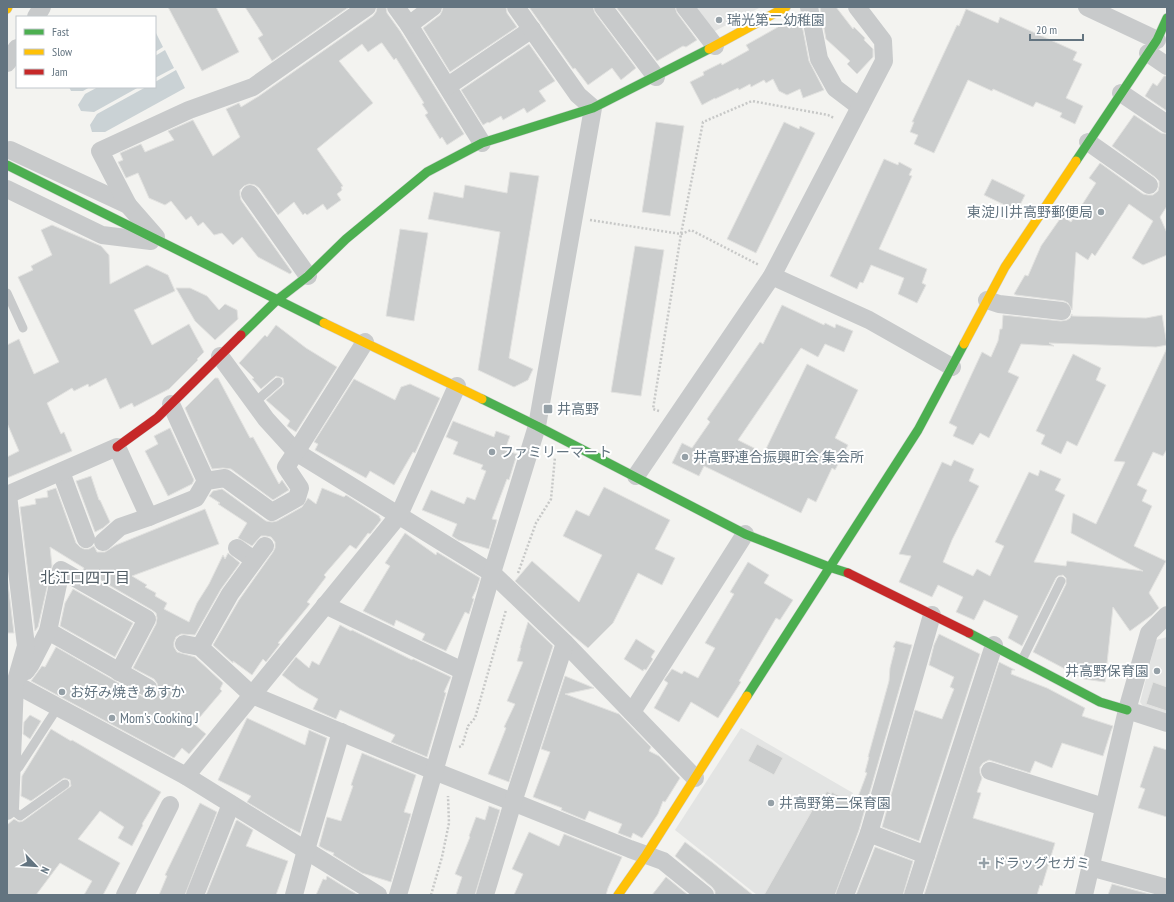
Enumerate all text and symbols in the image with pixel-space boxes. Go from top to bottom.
place label: 瑞光第二幼稚園 [727,11,825,29]
marker: 瑞光第二幼稚園 [714,15,724,25]
legend [16,16,156,88]
scale bar [1030,16,1083,42]
text: 20 m [1036,22,1057,37]
text: Fast [52,24,70,39]
text: Slow [52,44,73,59]
text: Jam [51,64,68,79]
place label: 東淀川井高野郵便局 [967,203,1093,221]
marker: 東淀川井高野郵便局 [1096,207,1106,217]
place label: 井高野 [557,400,599,418]
marker: 井高野 [542,403,554,415]
place label: ファミリーマート [500,443,612,461]
marker: ファミリーマート [487,447,497,457]
place label: 井高野連合振興町会 集会所 [693,448,864,466]
marker: 井高野連合振興町会 集会所 [680,452,690,462]
district label: 北江口四丁目 [40,568,130,587]
place label: 井高野保育園 [1065,662,1149,680]
marker: 井高野保育園 [1152,666,1162,676]
place label: お好み焼き あすか [70,683,185,701]
marker: お好み焼き あすか [57,687,67,697]
place label: Mom's Cooking J [120,709,199,727]
marker: Mom's Cooking J [107,713,117,723]
place label: 井高野第二保育園 [779,794,891,812]
marker: 井高野第二保育園 [766,798,776,808]
north arrow [16,846,56,886]
place label: ドラッグセガミ [992,854,1090,872]
marker: ドラッグセガミ [979,858,989,868]
text: N [37,865,53,876]

